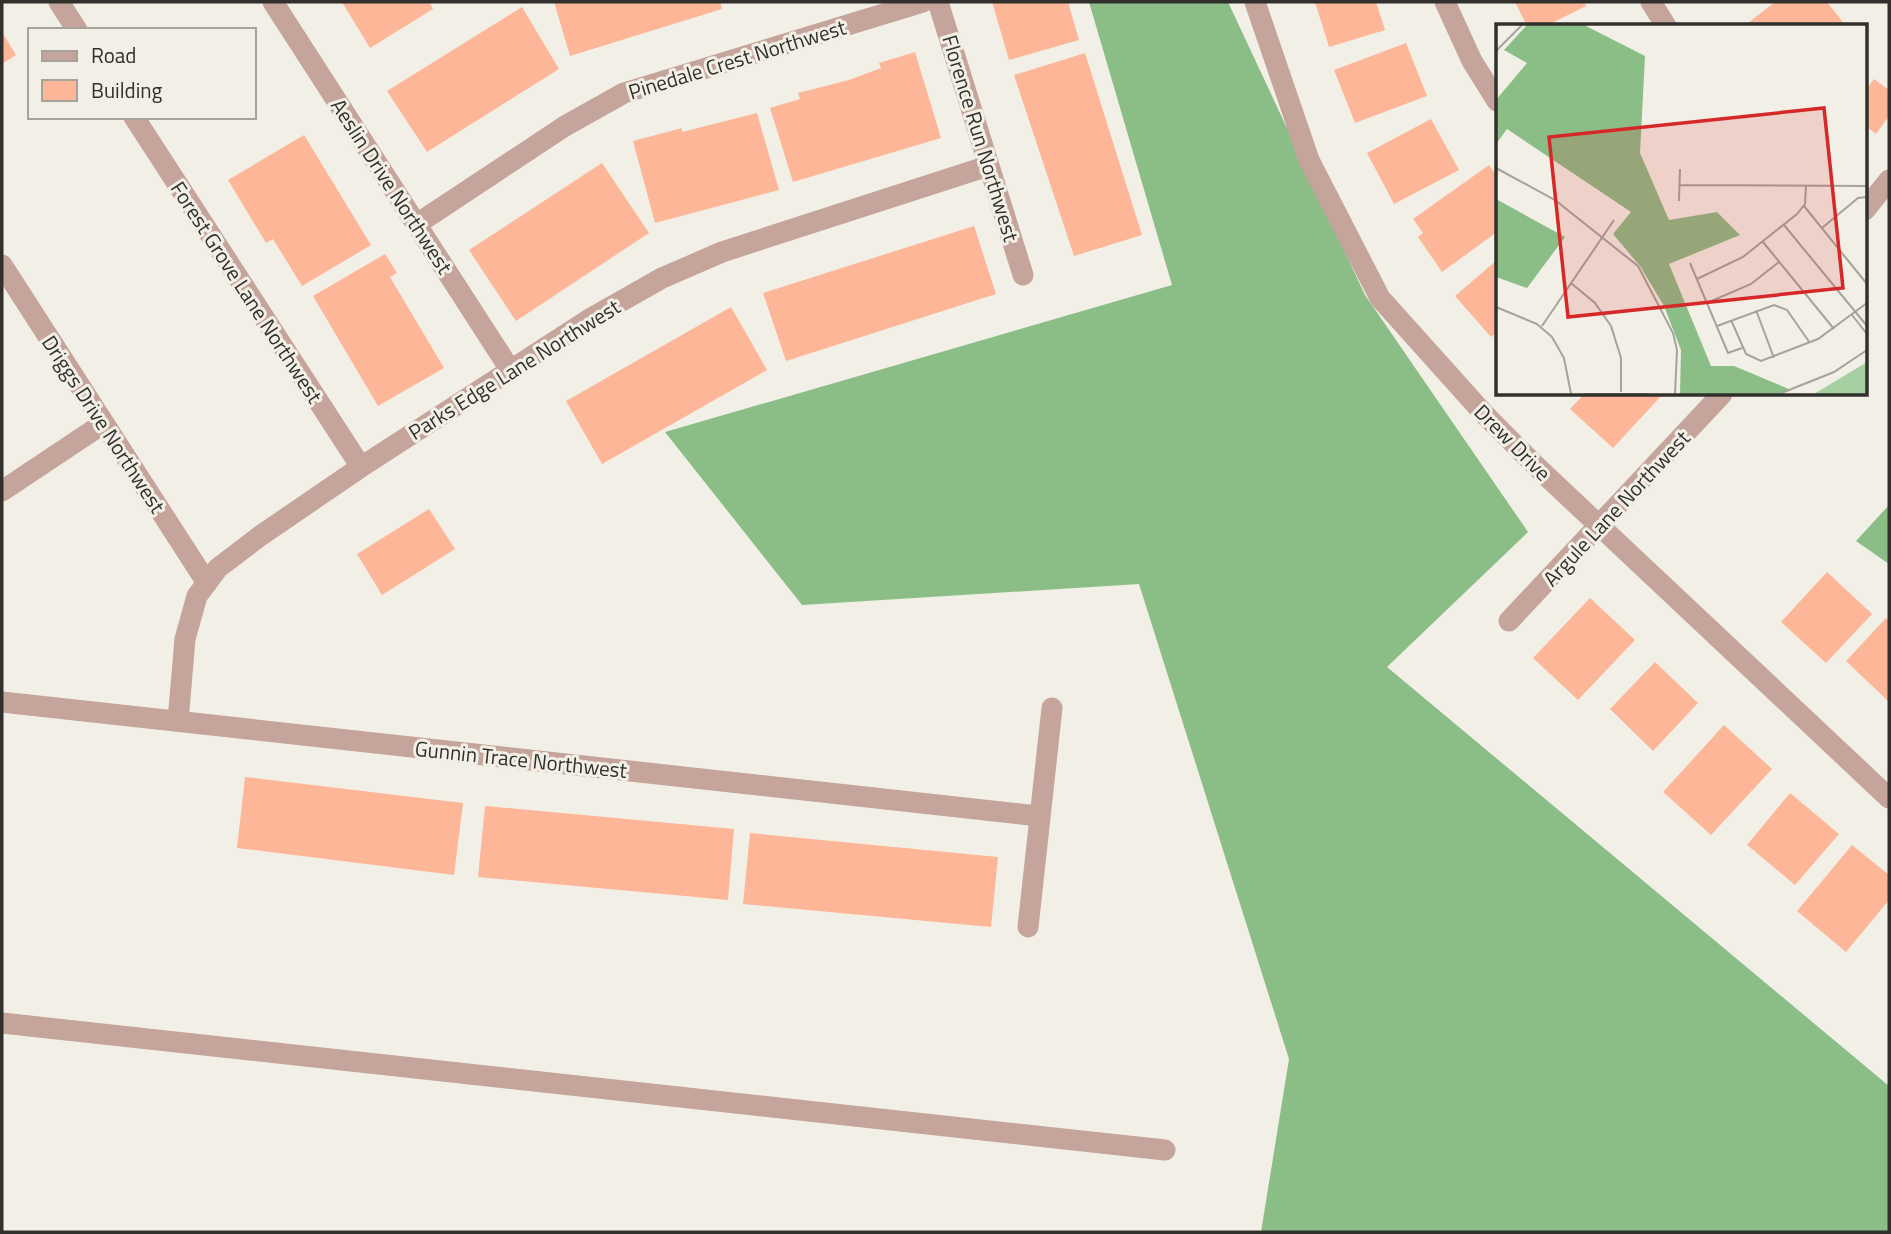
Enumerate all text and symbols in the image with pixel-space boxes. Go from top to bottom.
street label: Pinedale Crest Northwest [624,10,850,107]
inset map [1496,24,1867,396]
legend [28,28,256,119]
street label: Florence Run Northwest [934,31,1028,246]
text: Road [91,39,136,71]
text: Building [91,74,163,106]
street label: Aeslin Drive Northwest [323,92,461,280]
street label: Forest Grove Lane Northwest [163,175,331,410]
street label: Parks Edge Lane Northwest [402,290,627,447]
street label: Driggs Drive Northwest [34,329,174,520]
street label: Drew Drive [1467,396,1559,488]
street label: Argule Lane Northwest [1535,422,1697,593]
street label: Gunnin Trace Northwest [413,732,629,786]

